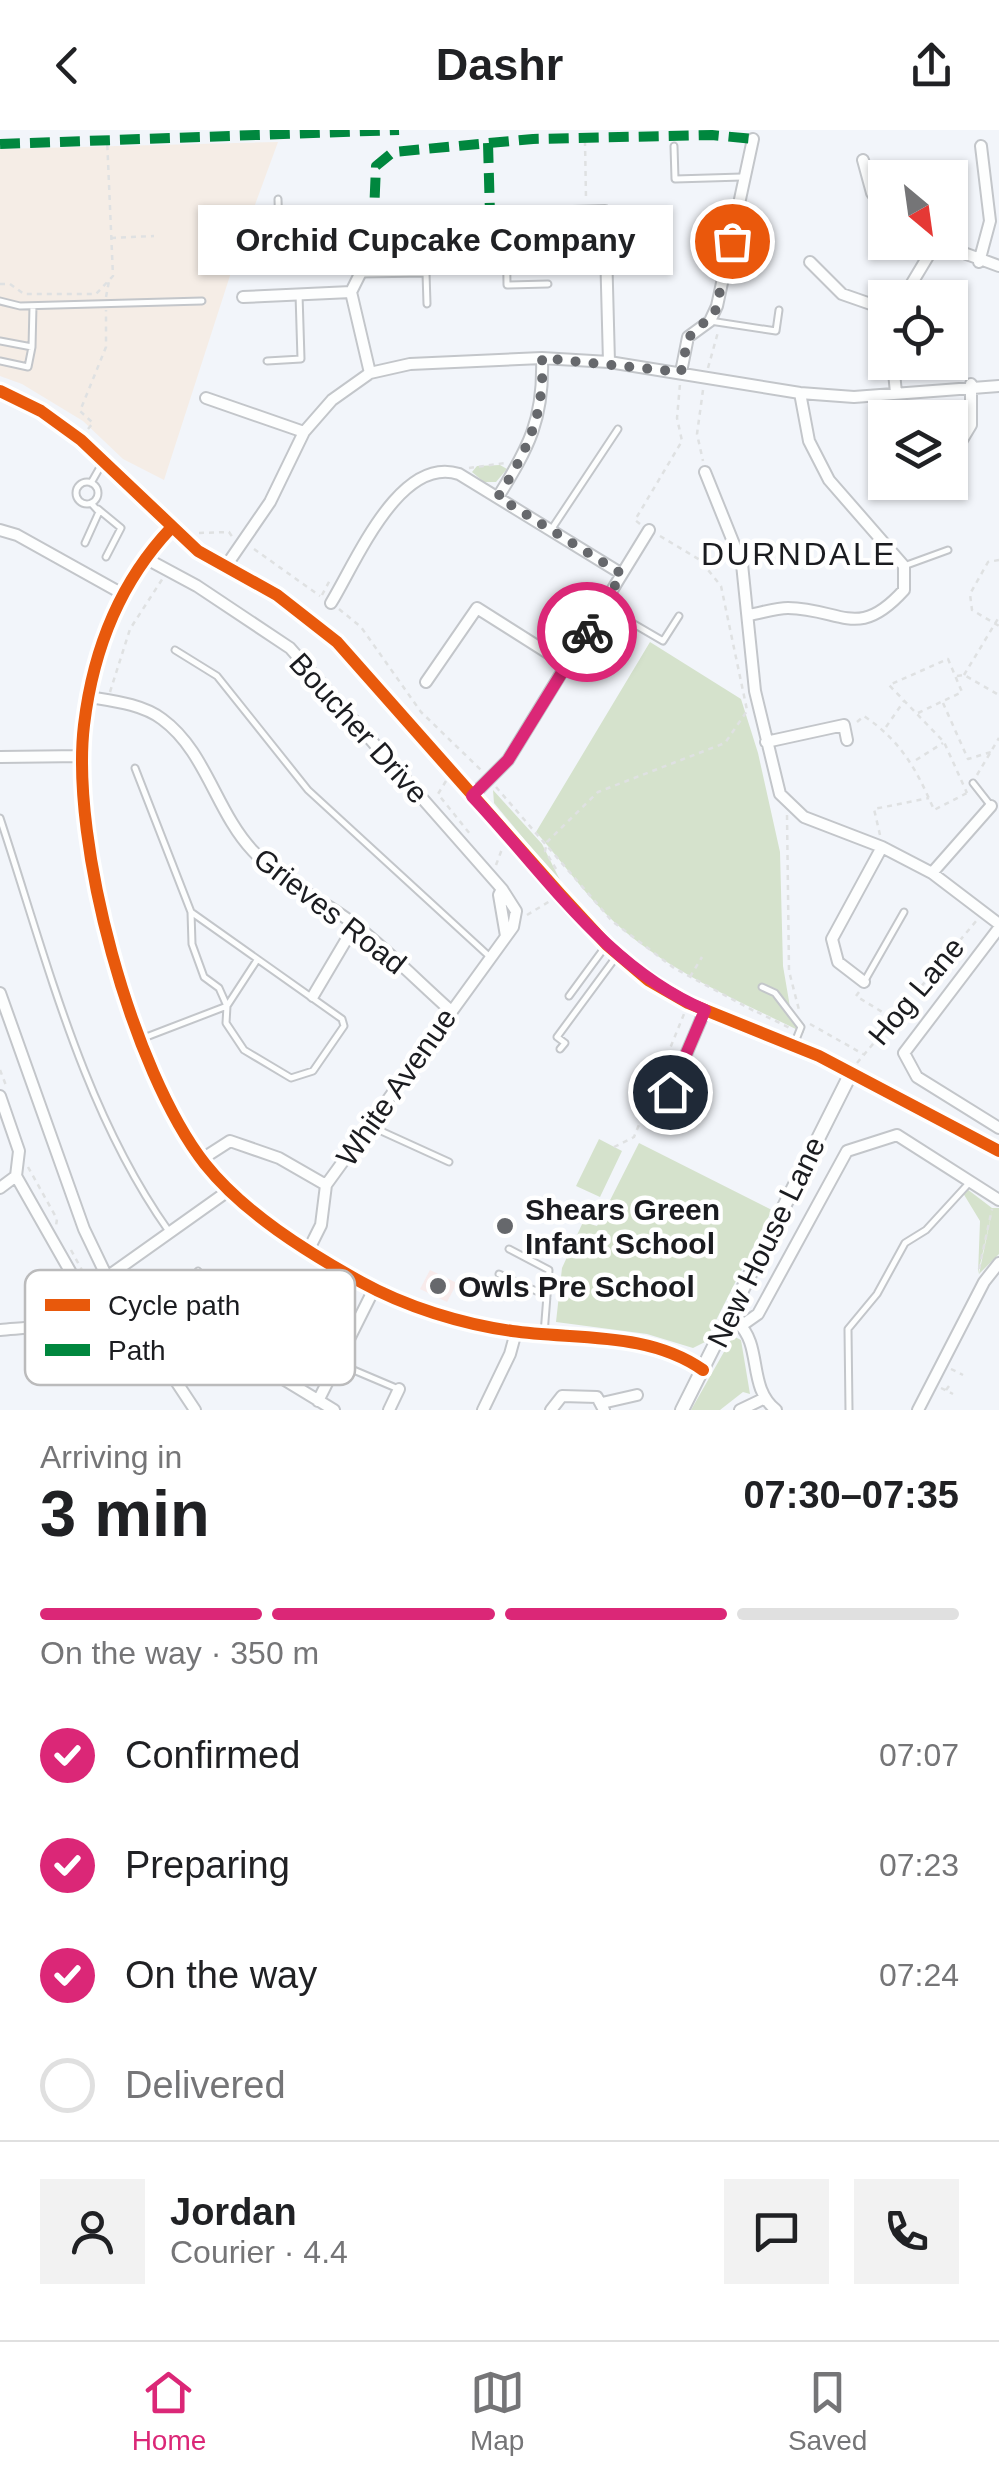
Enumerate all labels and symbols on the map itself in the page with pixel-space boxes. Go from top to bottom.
north arrow [868,160,968,260]
pin [690,199,775,284]
callout: Orchid Cupcake Company [197,206,672,276]
district label: DURNDALE [701,536,897,572]
courier [537,582,637,682]
street label: Boucher Drive [283,646,435,810]
street label: Grieves Road [248,842,412,980]
street label: Hog Lane [862,931,970,1051]
street label: White Avenue [330,1002,462,1172]
pin [628,1050,713,1135]
street label: New House Lane [701,1131,831,1353]
place label: Shears Green Infant School [525,1193,720,1260]
marker: Shears Green Infant School [494,1215,516,1237]
legend [25,1270,355,1385]
place label: Owls Pre School [458,1270,695,1303]
marker: Owls Pre School [427,1275,449,1297]
text: Cycle path [108,1290,240,1321]
text: Path [108,1335,166,1366]

